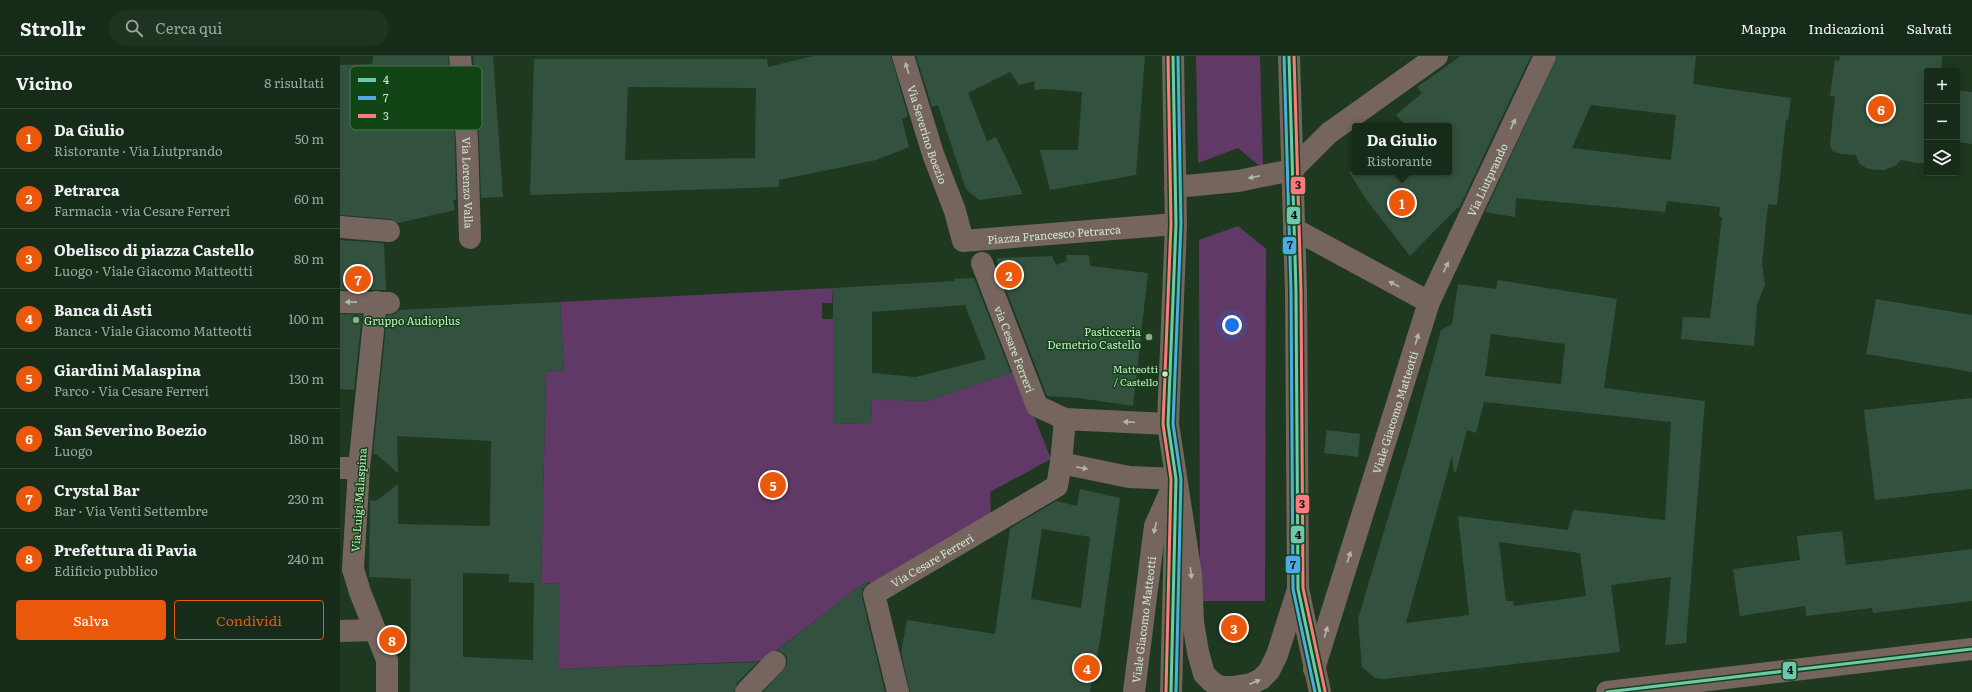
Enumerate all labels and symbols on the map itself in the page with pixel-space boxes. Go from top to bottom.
one-way arrow [904,62,910,74]
legend [350,66,482,130]
text: 4 [383,71,389,87]
street label: Via Severino Boezio [904,83,952,186]
text: 7 [383,89,389,105]
pin: 6 [1868,94,1894,124]
text: 3 [383,107,389,123]
one-way arrow [1510,119,1516,130]
street label: Via Lorenzo Valla [459,137,478,229]
street label: Via Liutprando [1463,140,1511,219]
one-way arrow [1248,175,1260,181]
line badge: 3 [1290,176,1306,195]
text: 3 [1295,176,1301,192]
pin: 1 [1389,188,1415,218]
line badge: 4 [1286,206,1301,225]
text: 4 [1291,206,1298,222]
street label: Piazza Francesco Petrarca [987,220,1122,247]
line badge: 7 [1282,236,1297,255]
text: 7 [1287,236,1293,252]
pin: 2 [996,260,1022,290]
one-way arrow [1443,262,1449,273]
pin: 7 [345,264,371,294]
one-way arrow [1389,281,1400,287]
one-way arrow [344,299,357,305]
street label: via Cesare Ferreri [991,303,1039,395]
place label: Gruppo Audioplus [364,312,460,328]
marker: Gruppo Audioplus [351,315,361,325]
your location [1222,315,1242,335]
place label: Pasticceria Demetrio Castello [1047,323,1141,352]
marker: Pasticceria Demetrio Castello [1144,332,1154,342]
one-way arrow [1414,333,1420,345]
street label: Viale Giacomo Matteotti [1368,349,1421,476]
place label: Matteotti / Castello [1113,361,1159,389]
marker: Matteotti / Castello [1160,369,1170,379]
one-way arrow [1122,419,1135,425]
street label: Via Luigi Malaspina [346,447,370,552]
one-way arrow [1076,465,1088,471]
pin: 5 [760,470,786,500]
line badge: 3 [1295,494,1310,514]
text: 3 [1299,495,1305,511]
one-way arrow [1152,522,1158,534]
line badge: 4 [1290,525,1305,544]
text: 4 [1295,526,1302,542]
street label: Via Cesare Ferreri [887,529,976,591]
one-way arrow [1346,551,1352,563]
street label: Viale Giacomo Matteotti [1127,555,1159,684]
line badge: 7 [1285,555,1301,574]
text: 7 [1290,556,1296,572]
one-way arrow [1187,567,1194,579]
pin: 3 [1221,613,1247,643]
pin: 8 [379,625,405,655]
one-way arrow [1323,625,1329,637]
pin: 4 [1074,653,1100,683]
line badge: 4 [1782,661,1797,680]
text: 4 [1787,661,1794,677]
one-way arrow [1249,678,1261,685]

